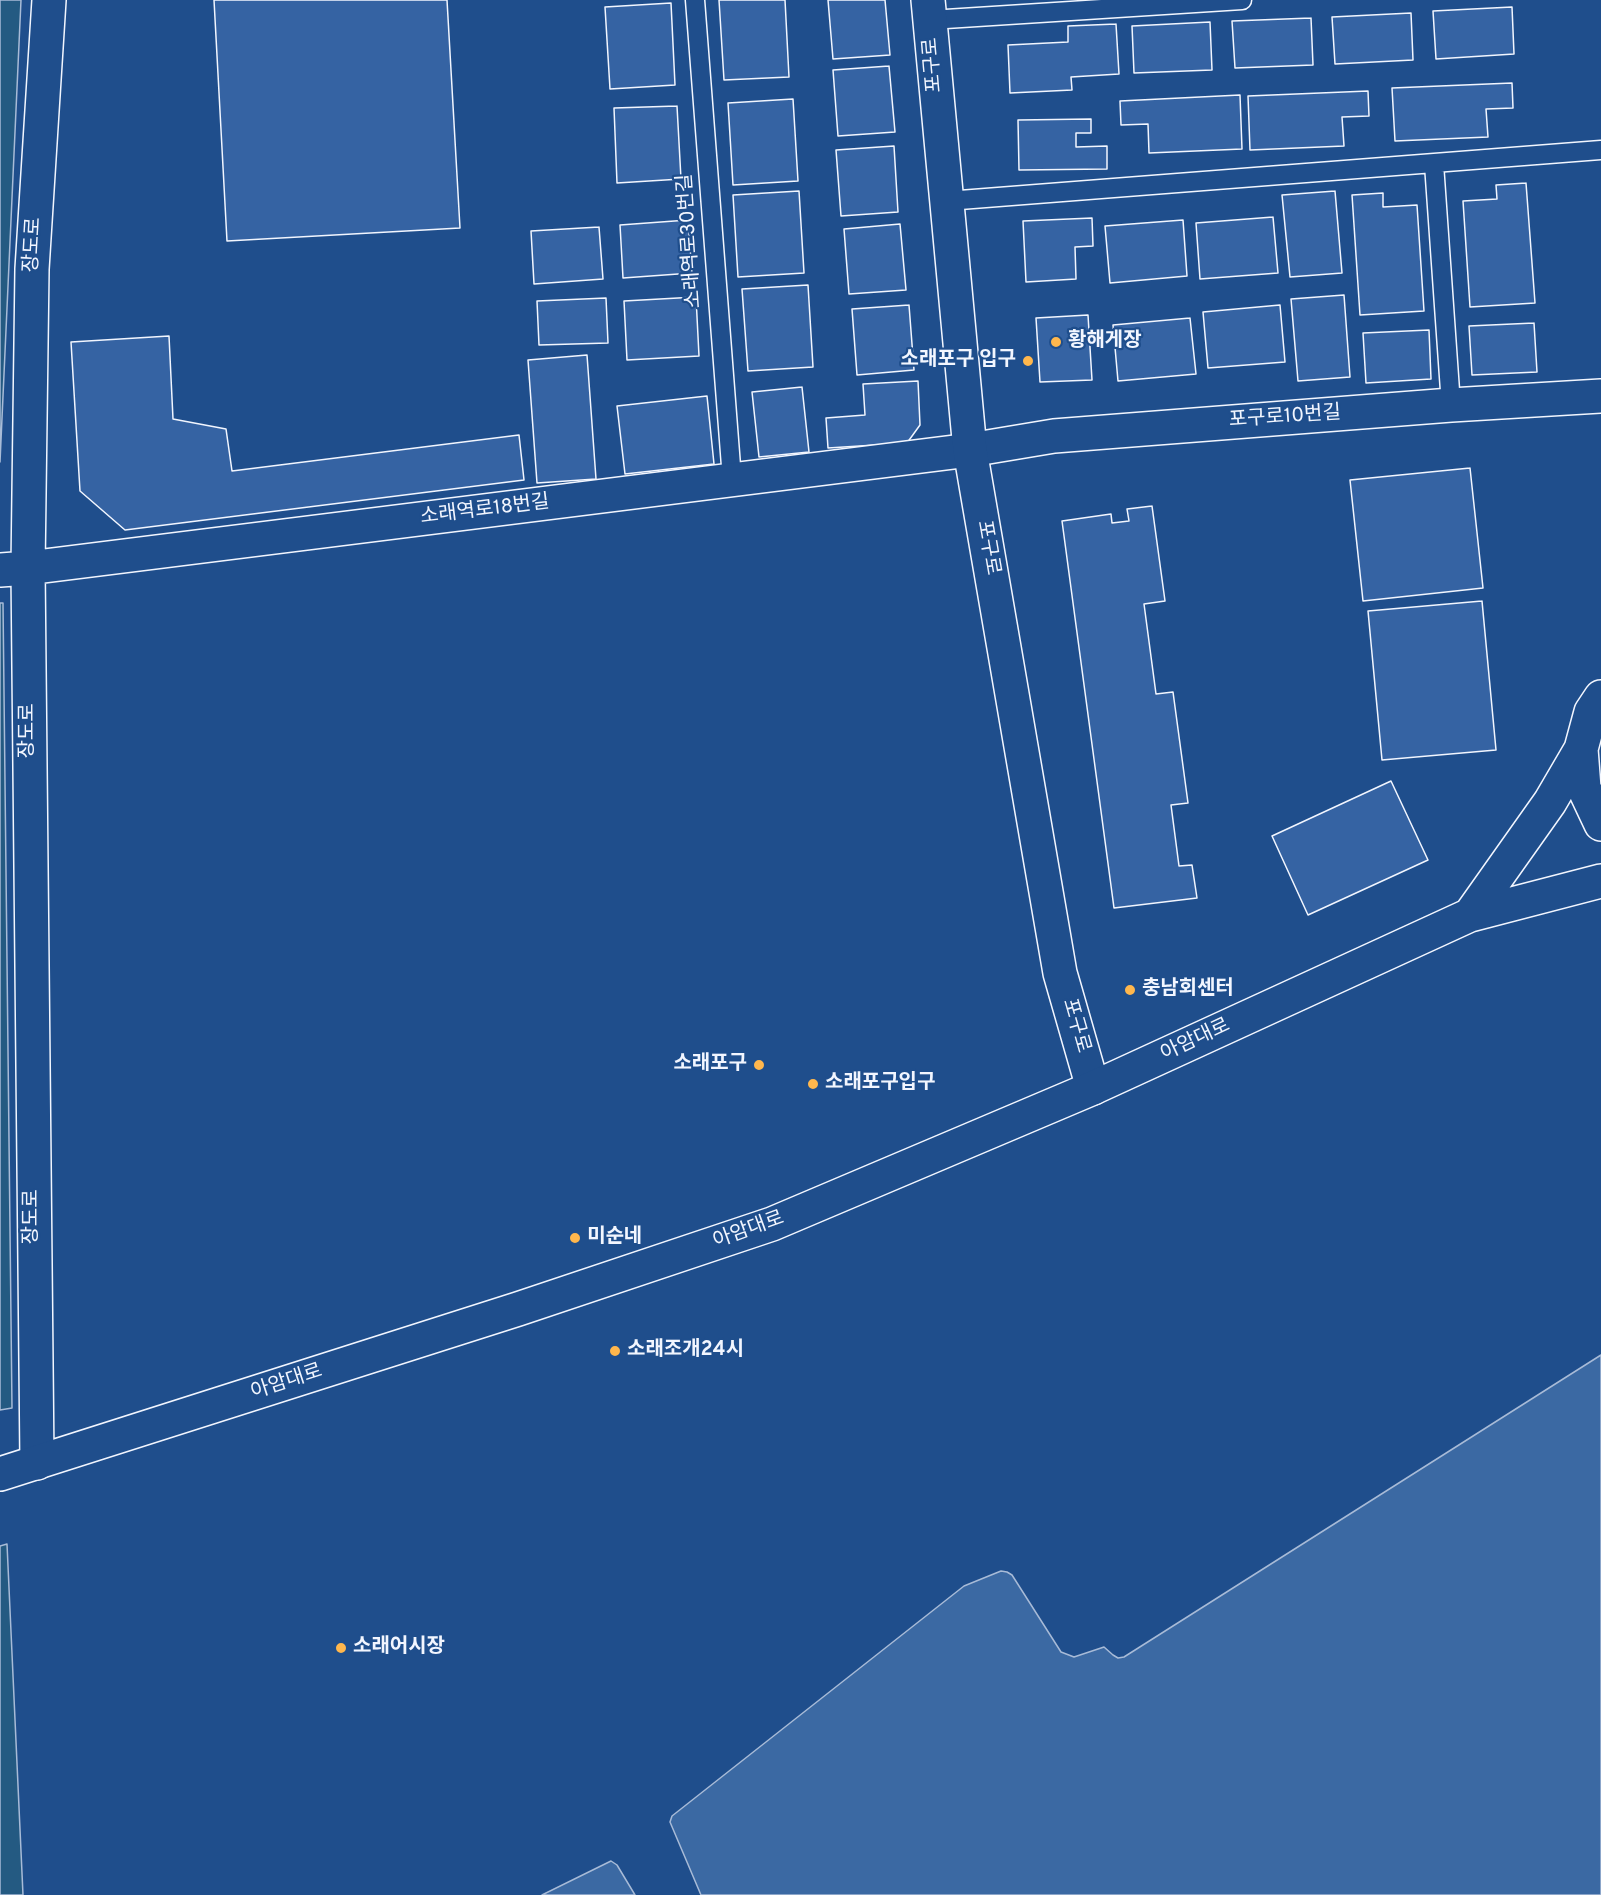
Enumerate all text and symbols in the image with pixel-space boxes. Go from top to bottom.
street label: 포구로 [920,36,948,94]
street label: 소래역로30번길 [674,173,708,309]
street label: 장도로 [21,217,47,273]
place label: 황해게장 [1068,330,1142,354]
marker: 황해게장 [1049,335,1063,349]
place label: 소래포구 입구 [901,349,1016,373]
marker: 소래포구 입구 [1021,354,1035,368]
street label: 포구로10번길 [1228,402,1342,434]
street label: 소래역로18번길 [419,491,551,531]
street label: 포구로 [970,519,1004,577]
street label: 장도로 [17,703,41,759]
place label: 충남회센터 [1142,978,1234,1002]
marker: 충남회센터 [1123,983,1137,997]
street label: 포구로 [1056,996,1094,1056]
street label: 아암대로 [1158,1015,1234,1067]
place label: 소래포구 [673,1053,747,1077]
marker: 소래포구 [752,1058,766,1072]
place label: 소래포구입구 [825,1072,935,1096]
marker: 소래포구입구 [806,1077,820,1091]
street label: 장도로 [21,1189,45,1245]
street label: 아암대로 [710,1207,788,1255]
place label: 미순네 [587,1226,642,1250]
marker: 미순네 [568,1231,582,1245]
place label: 소래조개24시 [627,1339,744,1363]
marker: 소래조개24시 [608,1344,622,1358]
street label: 아암대로 [248,1360,326,1406]
place label: 소래어시장 [353,1636,445,1660]
marker: 소래어시장 [334,1641,348,1655]

